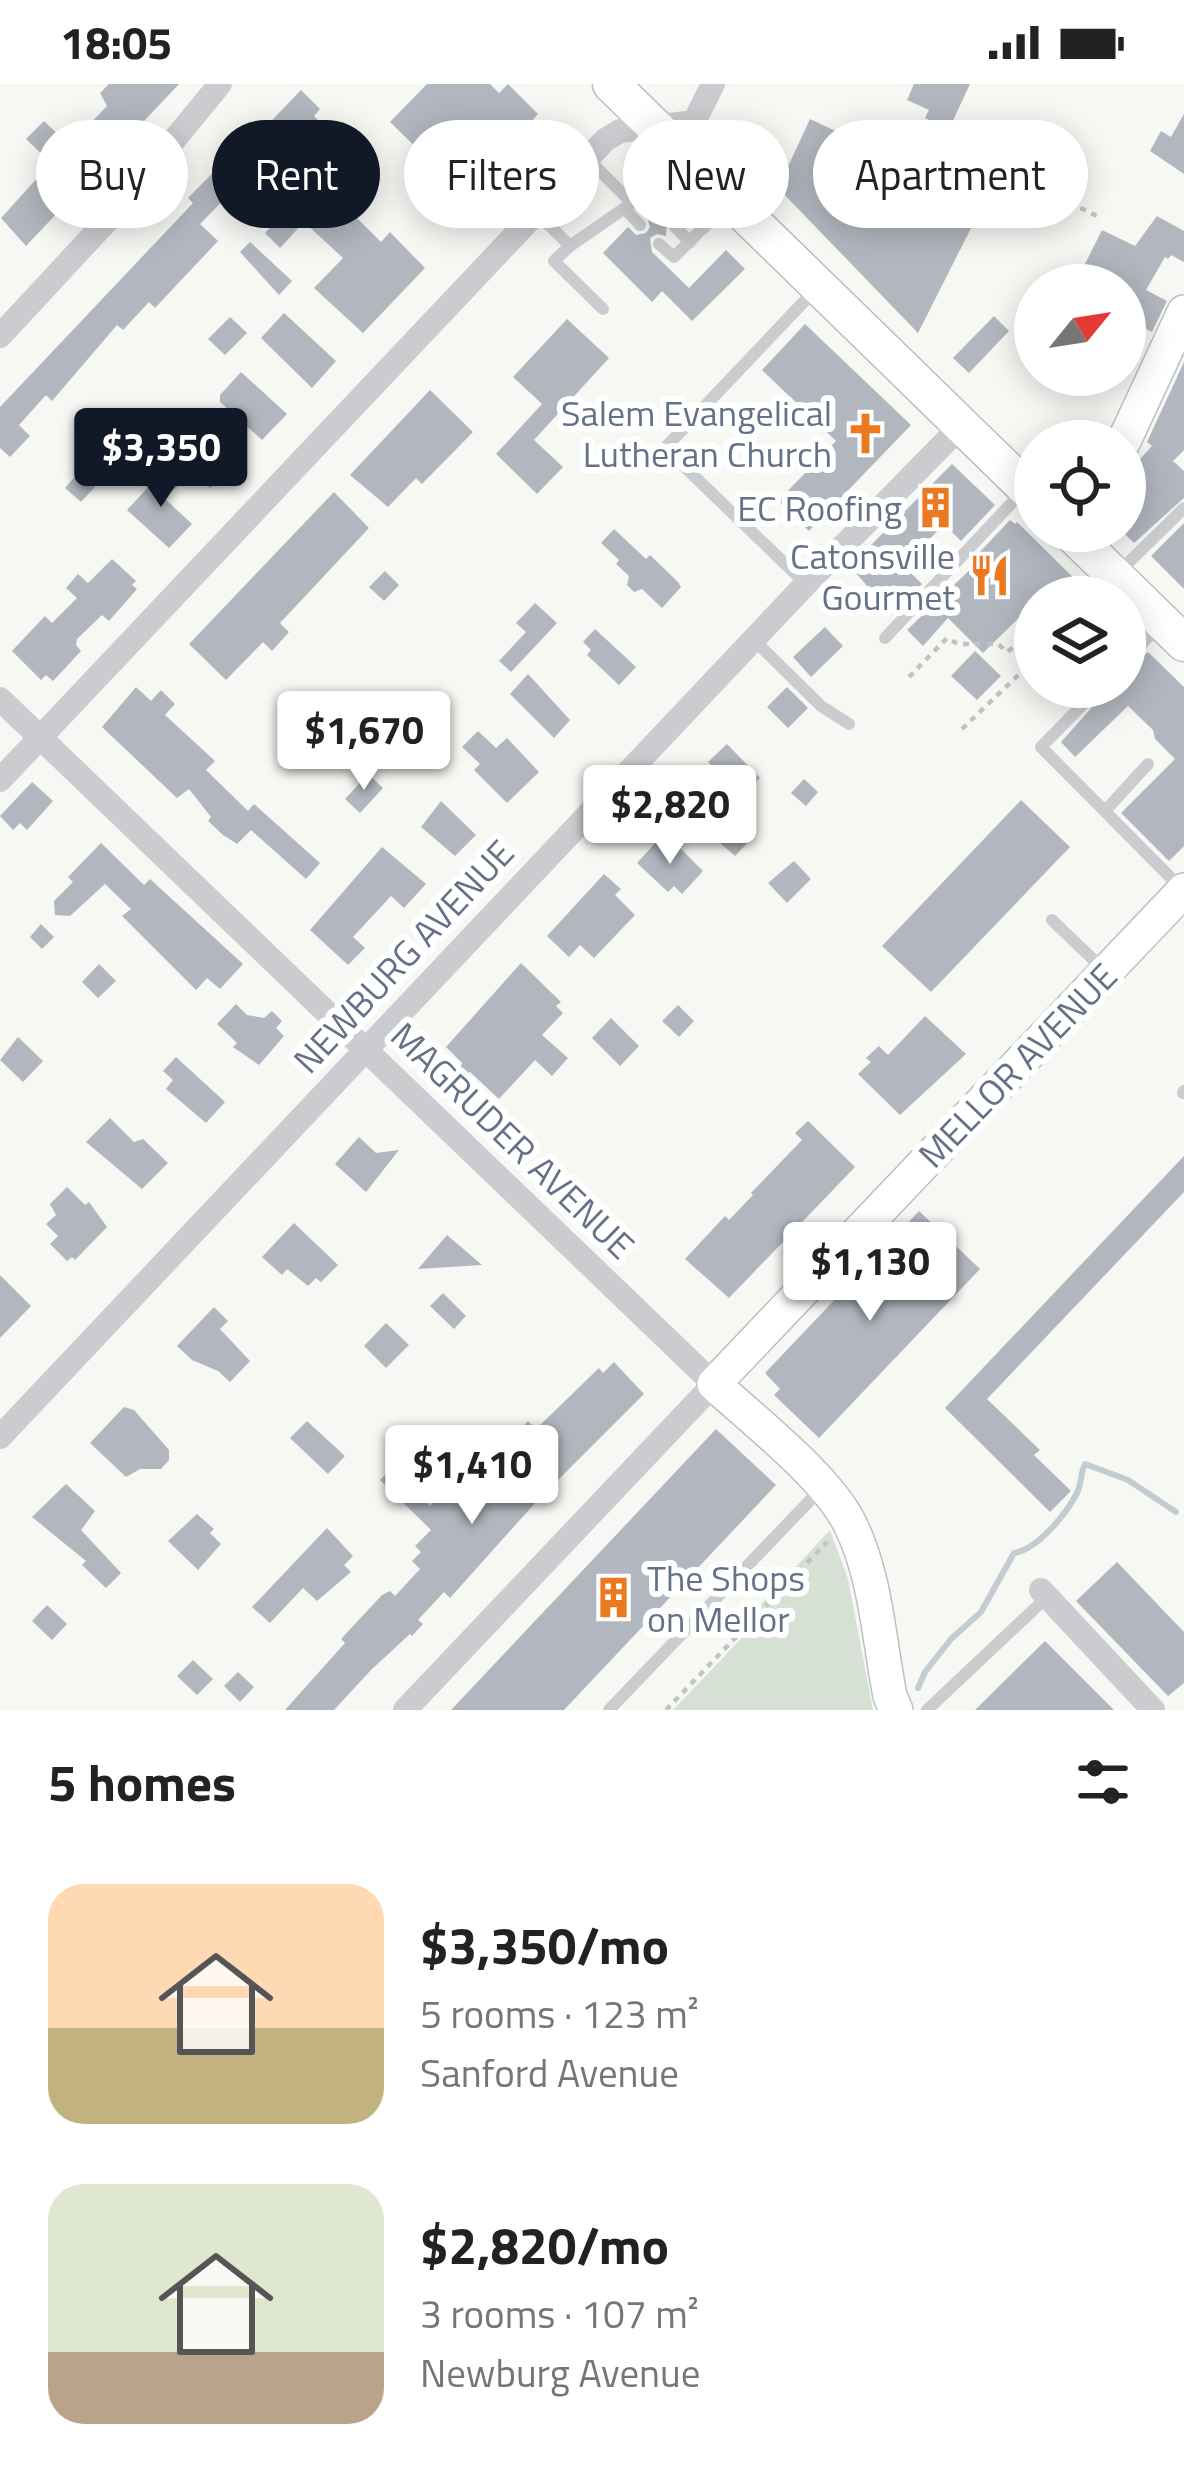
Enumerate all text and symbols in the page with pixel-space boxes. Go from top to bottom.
text: 18:05 [60,8,172,76]
chip: Buy [36,120,188,228]
chip: Rent [212,120,380,228]
chip: Filters [404,120,599,228]
chip: New [623,120,789,228]
chip: Apartment [813,120,1088,228]
north arrow [1014,264,1146,396]
map controls [1014,264,1146,708]
place label: Salem Evangelical Lutheran Church [561,385,832,481]
pin: $3,350 [63,408,259,510]
church icon: Salem Evangelical Lutheran Church [843,410,889,456]
text: $3,350 [101,417,221,476]
button: locate [1014,420,1146,552]
place label: EC Roofing [737,480,902,535]
building icon: EC Roofing [913,484,959,530]
place label: Catonsville Gourmet [790,528,955,624]
restaurant icon: Catonsville Gourmet [966,553,1012,599]
button: layers [1014,576,1146,708]
pin: $1,670 [266,691,462,793]
text: $1,670 [304,700,424,759]
pin: $2,820 [572,765,768,867]
text: $2,820 [610,774,730,833]
street label: NEWBURG AVENUE [280,827,526,1085]
street label: MELLOR AVENUE [905,950,1129,1180]
street label: MAGRUDER AVENUE [379,1009,647,1271]
pin: $1,130 [772,1222,968,1324]
text: $1,130 [810,1231,930,1290]
pin: $1,410 [374,1425,570,1527]
text: $1,410 [412,1434,532,1493]
place label: The Shops on Mellor [647,1550,805,1646]
building icon: The Shops on Mellor [590,1575,636,1621]
text: 5 homes [48,1743,236,1821]
icon: filters [1070,1749,1136,1815]
text: $3,350/mo [420,1906,669,1984]
icon: home [144,1932,288,2076]
text: 5 rooms · 123 m² [420,1984,699,2043]
text: Sanford Avenue [420,2043,679,2102]
text: $2,820/mo [420,2206,669,2284]
icon: home [144,2232,288,2376]
text: 3 rooms · 107 m² [420,2284,699,2343]
text: Newburg Avenue [420,2343,700,2402]

